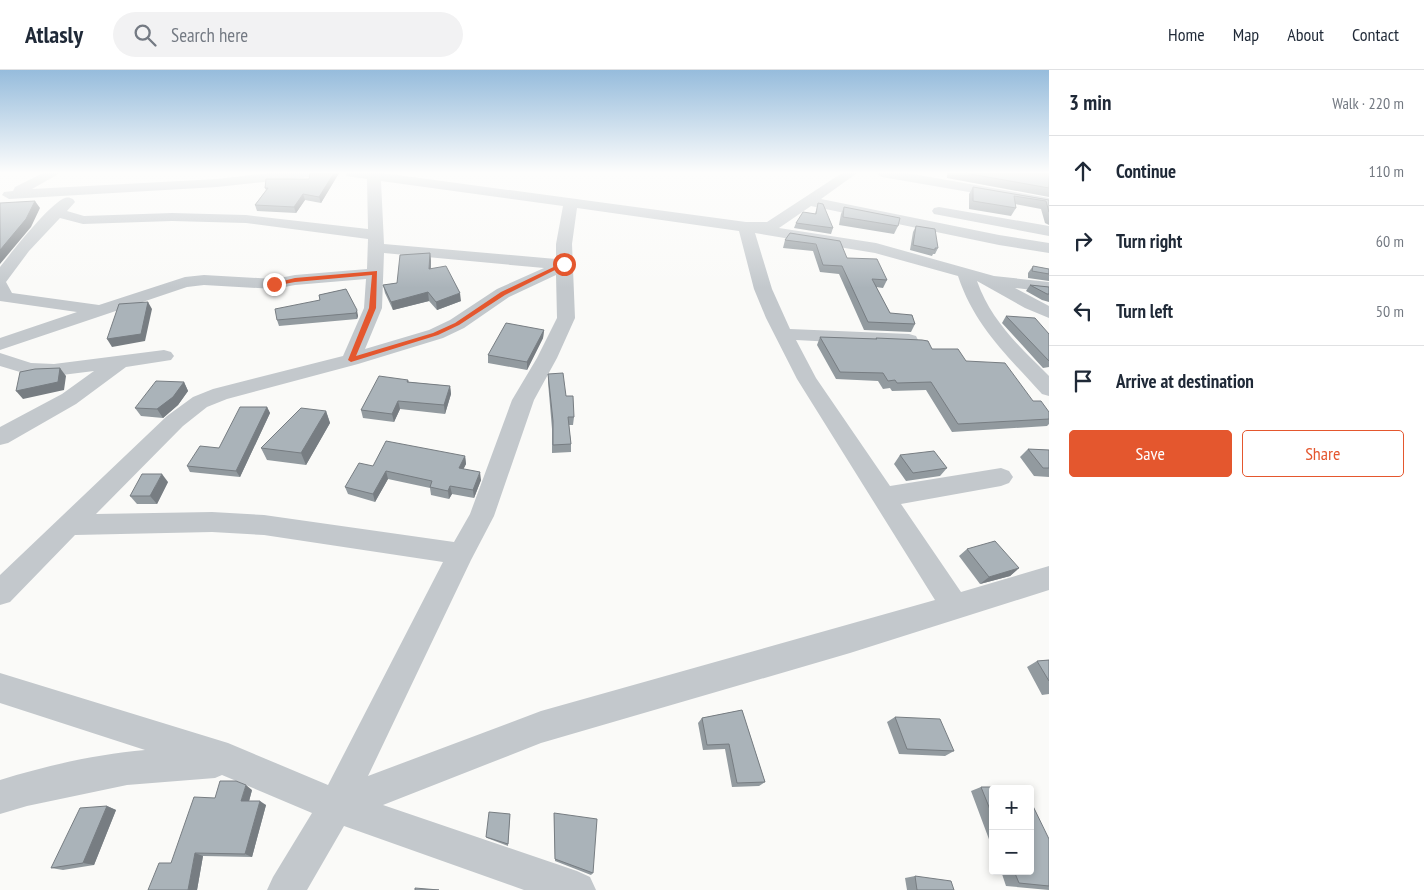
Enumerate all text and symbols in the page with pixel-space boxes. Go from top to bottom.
search box [113,12,463,57]
text: Atlasly [25,19,83,50]
icon: search [131,21,159,49]
text: Search here [171,23,248,47]
text: Home [1168,23,1205,46]
text: Map [1233,23,1259,46]
text: About [1287,23,1324,46]
text: Contact [1352,23,1399,46]
text: 3 min [1069,89,1111,116]
text: Walk · 220 m [1332,93,1404,113]
icon: ahead [1069,157,1097,185]
text: Continue [1116,159,1176,183]
text: 110 m [1369,161,1404,181]
icon: right [1069,227,1097,255]
text: Turn right [1116,229,1182,253]
text: 60 m [1376,231,1404,251]
route start [553,253,576,276]
route end [263,273,286,296]
icon: left [1069,297,1097,325]
text: Turn left [1116,299,1173,323]
text: 50 m [1376,301,1404,321]
icon: arrive [1069,367,1097,395]
text: Arrive at destination [1116,369,1254,393]
button: Save [1069,430,1232,477]
button: Share [1242,430,1404,477]
map controls [989,785,1034,875]
button: + [989,785,1034,830]
button: − [989,830,1034,875]

